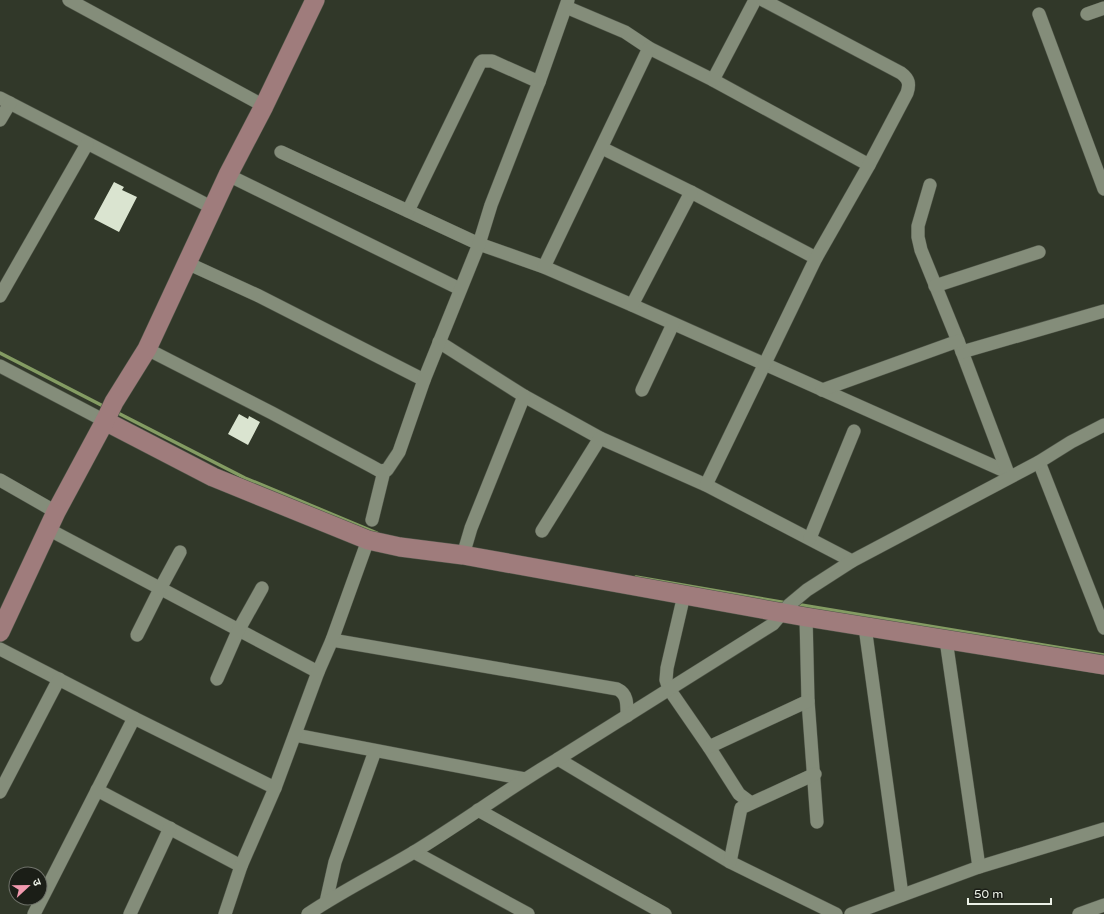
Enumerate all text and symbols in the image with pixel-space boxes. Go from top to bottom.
north arrow [8,866,48,906]
text: उ [30,877,44,888]
scale bar [968,880,1051,906]
text: 50 m [974,887,1003,901]

